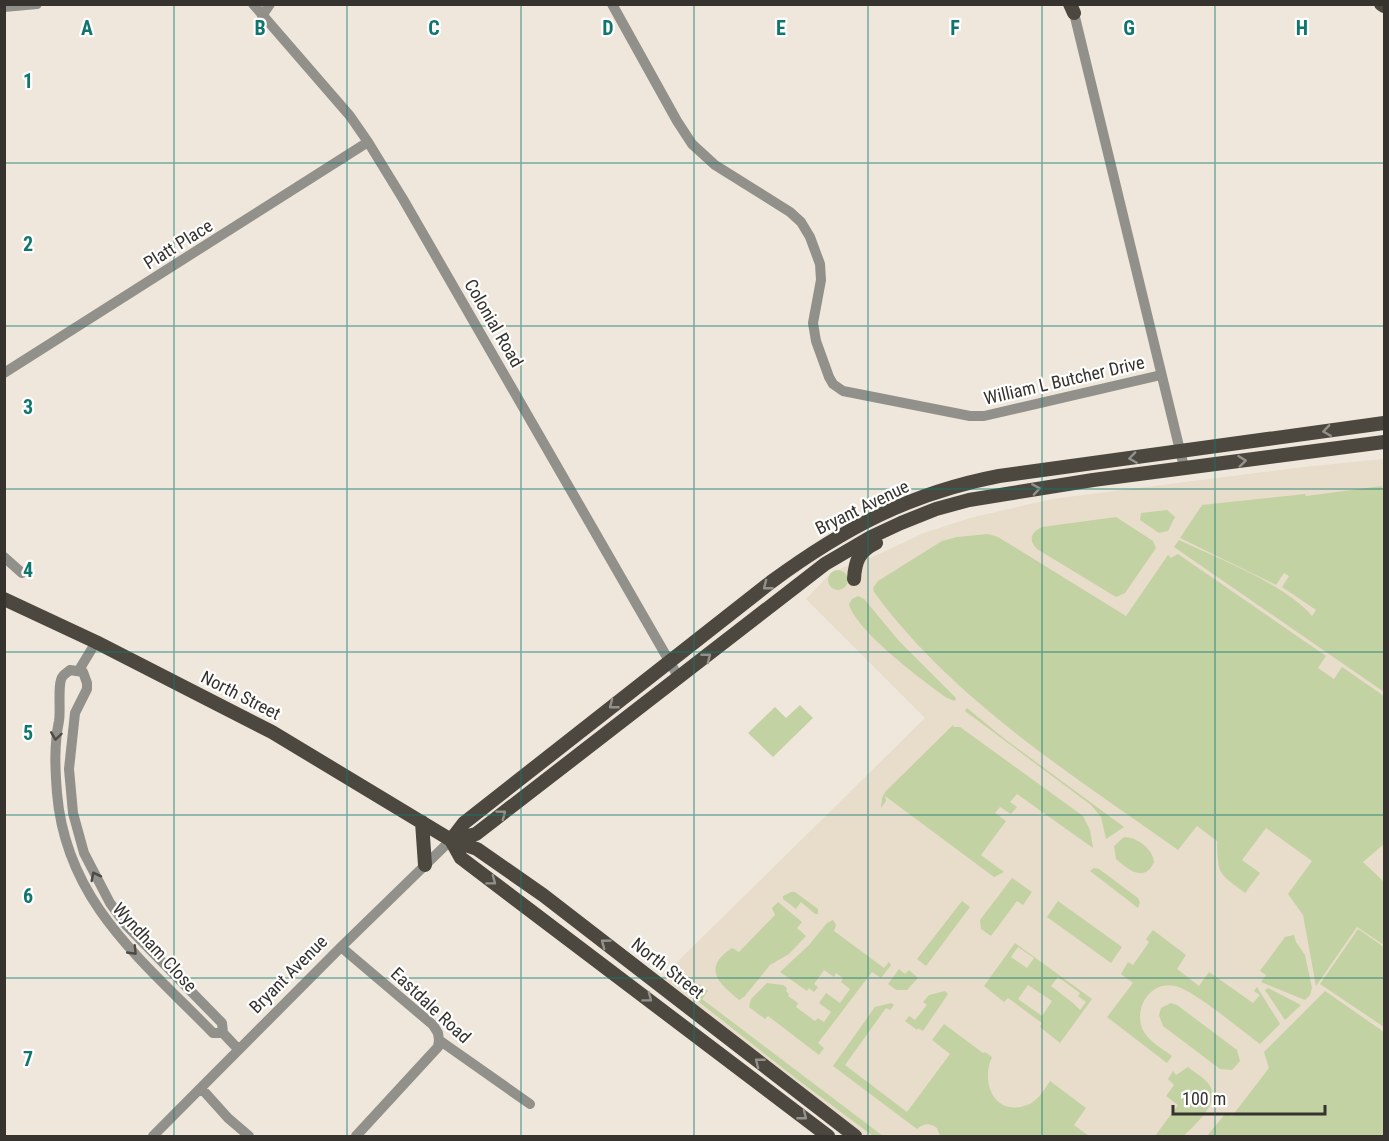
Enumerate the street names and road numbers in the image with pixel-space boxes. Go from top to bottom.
street label: Platt Place [140,215,216,273]
street label: Colonial Road [460,275,528,371]
street label: William L Butcher Drive [982,351,1146,409]
street label: Bryant Avenue [812,475,912,539]
street label: North Street [198,666,284,724]
street label: Wyndham Close [108,898,202,996]
street label: Bryant Avenue [245,931,331,1017]
street label: North Street [627,933,709,1003]
street label: Eastdale Road [387,963,475,1047]

